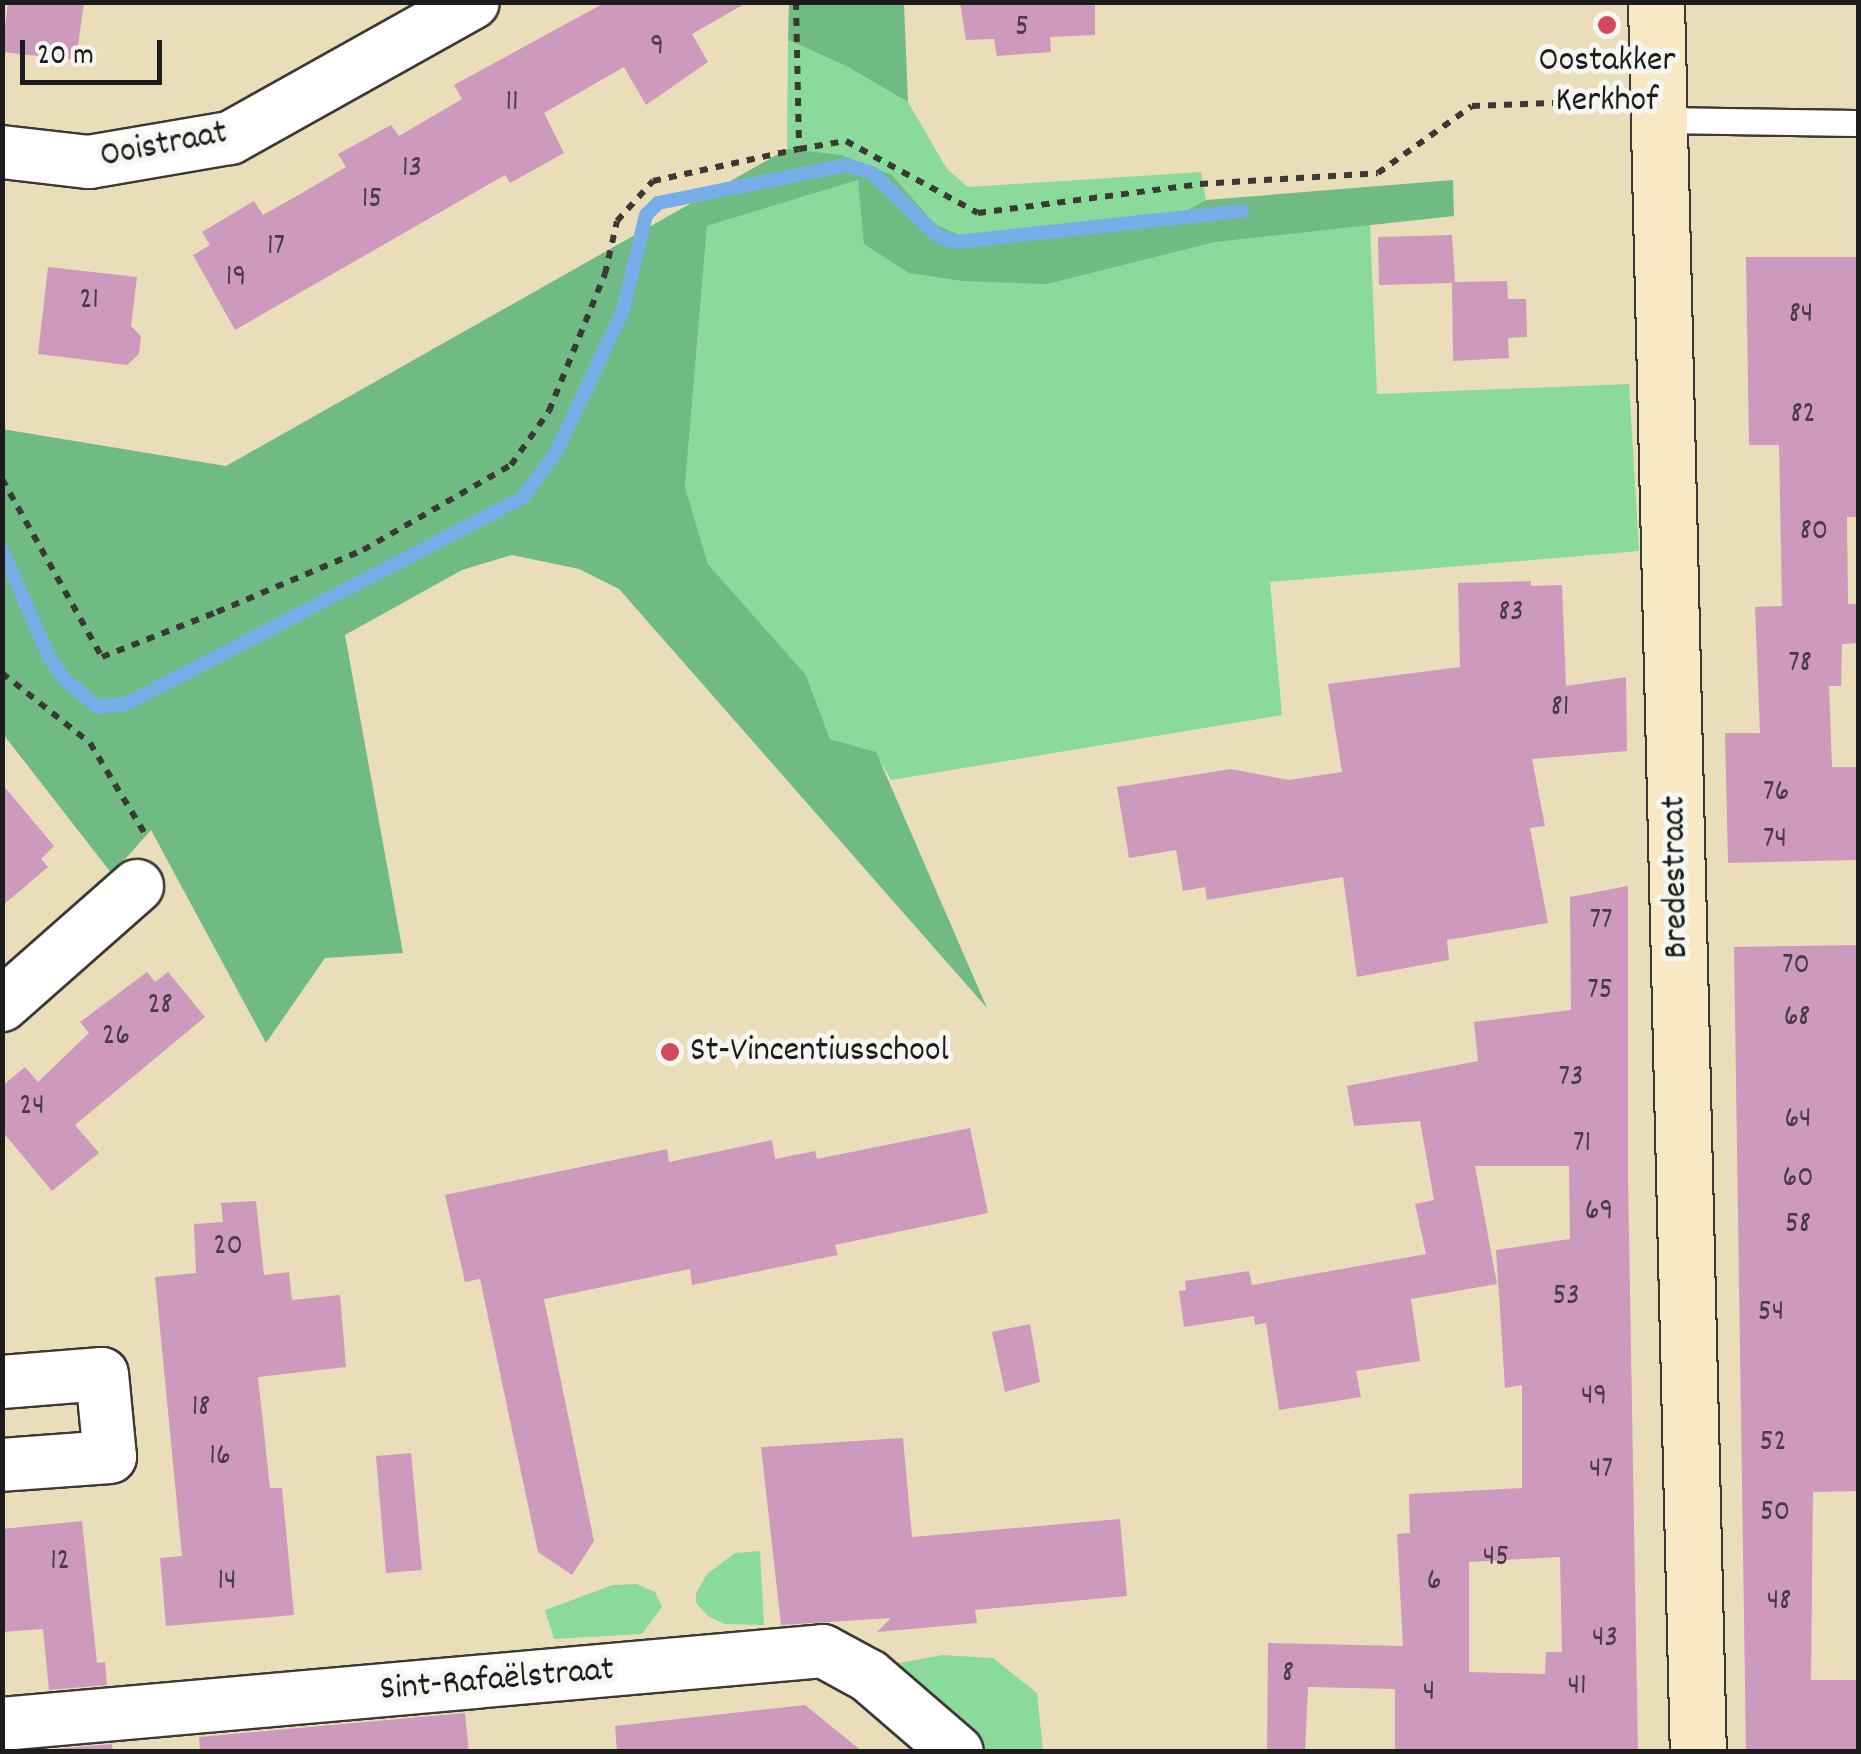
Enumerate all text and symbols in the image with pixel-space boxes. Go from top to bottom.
house number: 5 [1015,11,1029,47]
marker: Oostakker Kerkhof [1596,14,1618,36]
scale bar [25,20,168,82]
house number: 9 [650,30,664,66]
text: 20 m [37,36,94,79]
place label: Oostakker Kerkhof [1539,41,1675,123]
house number: 11 [505,86,519,122]
street label: Ooistraat [97,113,231,179]
house number: 13 [402,152,422,188]
house number: 15 [362,183,382,219]
house number: 17 [267,230,285,266]
house number: 19 [226,261,246,297]
house number: 21 [79,284,99,320]
house number: 84 [1789,298,1813,334]
house number: 82 [1790,398,1816,434]
house number: 80 [1800,515,1828,551]
house number: 83 [1498,596,1524,632]
house number: 78 [1788,647,1812,683]
house number: 81 [1551,691,1569,727]
house number: 76 [1763,776,1789,812]
street label: Bredestraat [1655,795,1699,959]
house number: 74 [1763,823,1787,859]
house number: 77 [1590,904,1612,940]
house number: 70 [1782,949,1810,985]
house number: 75 [1587,974,1613,1010]
house number: 28 [147,989,173,1025]
house number: 68 [1784,1001,1810,1037]
house number: 26 [102,1020,130,1056]
place label: St-Vincentiusschool [690,1031,949,1073]
marker: St-Vincentiusschool [659,1041,681,1063]
house number: 73 [1559,1061,1583,1097]
house number: 24 [19,1090,45,1126]
house number: 64 [1784,1103,1812,1139]
house number: 71 [1573,1127,1591,1163]
house number: 60 [1782,1162,1814,1198]
house number: 69 [1585,1195,1613,1231]
house number: 58 [1785,1208,1811,1244]
house number: 20 [213,1230,243,1266]
house number: 53 [1552,1280,1580,1316]
house number: 54 [1758,1296,1784,1332]
house number: 49 [1581,1380,1607,1416]
house number: 18 [192,1391,210,1427]
house number: 52 [1760,1426,1786,1462]
house number: 16 [209,1440,231,1476]
house number: 47 [1589,1453,1613,1489]
house number: 50 [1760,1496,1790,1532]
house number: 45 [1483,1541,1509,1577]
house number: 12 [50,1545,70,1581]
house number: 14 [217,1565,237,1601]
house number: 6 [1427,1565,1441,1601]
house number: 48 [1767,1585,1791,1621]
house number: 43 [1592,1622,1618,1658]
street label: Sint-Rafaëlstraat [378,1650,616,1712]
house number: 8 [1282,1657,1294,1693]
house number: 41 [1567,1670,1587,1706]
house number: 4 [1423,1676,1435,1712]

